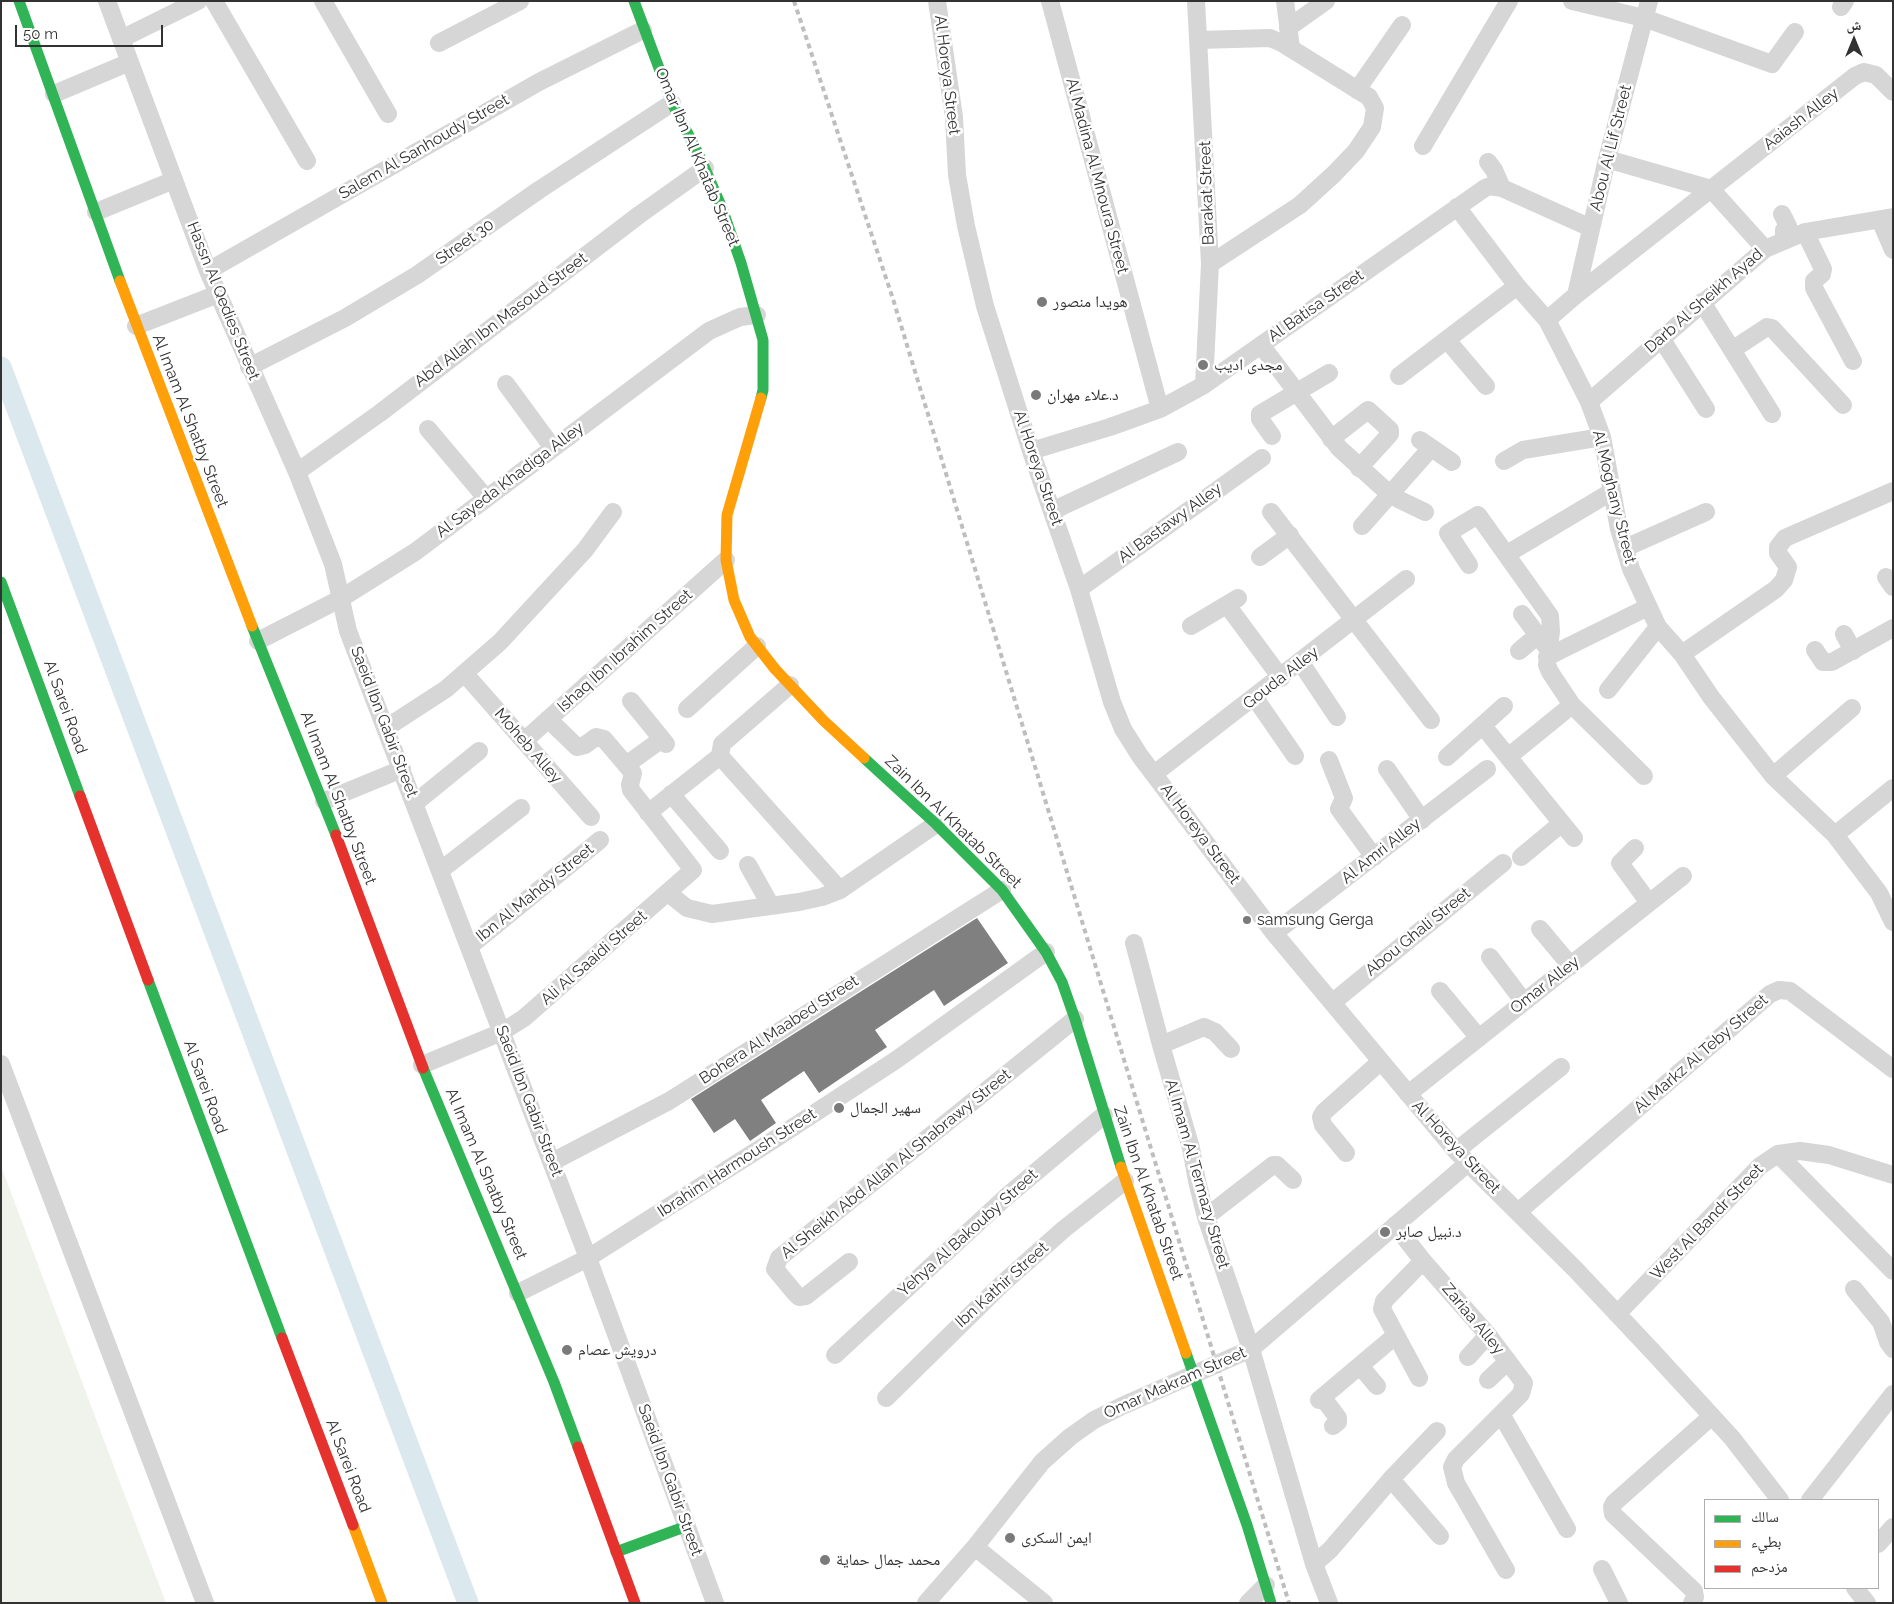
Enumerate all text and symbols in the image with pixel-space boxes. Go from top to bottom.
street label: Al Horeya Street [930,14,964,136]
scale bar [18,15,165,47]
north arrow [1829,15,1879,65]
text: ش [1847,17,1861,33]
text: 50 m [23,25,58,43]
street label: Omar Ibn Al Khatab Street [651,65,743,249]
street label: Al Madina Al Mnoura Street [1062,76,1132,276]
street label: Abou Al Lif Street [1586,83,1636,213]
street label: Aaiash Alley [1760,84,1842,154]
street label: Salem Al Sanhoudy Street [335,90,513,204]
street label: Barakat Street [1196,140,1218,246]
street label: Street 30 [432,215,498,269]
street label: Hassn Al Qedies Street [182,219,264,383]
street label: Darb Al Sheikh Ayad [1641,245,1767,357]
street label: Abd Allah Ibn Masoud Street [411,249,591,391]
street label: Al Batisa Street [1265,266,1367,346]
place label: هويدا منصور [1053,292,1128,312]
marker: هويدا منصور [1035,295,1049,309]
street label: Al Imam Al Shatby Street [148,331,232,511]
place label: مجدى اديب [1214,355,1282,375]
marker: مجدى اديب [1196,358,1210,372]
place label: د.علاء مهران [1047,385,1119,405]
marker: د.علاء مهران [1029,388,1043,402]
street label: Al Horeya Street [1009,408,1067,528]
street label: Al Sayeda Khadiga Alley [432,418,588,542]
street label: Al Moghany Street [1588,428,1640,566]
street label: Al Bastawy Alley [1114,479,1226,567]
street label: Ishaq Ibn Ibrahim Street [554,585,696,717]
street label: Gouda Alley [1239,643,1323,713]
street label: Saeid Ibn Gabir Street [346,644,422,800]
street label: Al Sarei Road [39,657,91,757]
street label: Moheb Alley [490,704,566,788]
street label: Al Imam Al Shatby Street [296,708,380,888]
street label: Zain Ibn Al Khatab Street [881,752,1025,892]
street label: Al Horeya Street [1156,780,1244,888]
street label: Al Amri Alley [1338,814,1424,888]
street label: Ibn Al Mahdy Street [472,840,598,946]
street label: Abou Ghali Street [1362,884,1474,980]
street label: Ali Al Saaidi Street [537,907,651,1009]
place label: samsung Gerga [1257,910,1374,930]
marker: samsung Gerga [1241,914,1253,926]
street label: Omar Alley [1507,952,1583,1018]
street label: Bohera Al Maabed Street [696,971,862,1089]
street label: Al Markz Al Teby Street [1630,991,1772,1117]
street label: Saeid Ibn Gabir Street [491,1023,567,1179]
street label: Al Sarei Road [179,1037,231,1137]
street label: Al Sheikh Abd Allah Al Shabrawy Street [777,1065,1015,1263]
street label: Al Imam Al Termazy Street [1161,1077,1233,1271]
street label: Al Imam Al Shatby Street [441,1085,531,1263]
street label: Al Horeya Street [1408,1096,1504,1198]
place label: سهير الجمال [850,1098,921,1118]
marker: سهير الجمال [832,1101,846,1115]
street label: Zain Ibn Al Khatab Street [1109,1103,1187,1283]
street label: Ibrahim Harmoush Street [654,1105,820,1221]
street label: West Al Bandr Street [1647,1160,1767,1284]
street label: Yehya Al Bakouby Street [894,1165,1042,1301]
place label: د.نبيل صابر [1396,1222,1462,1242]
marker: د.نبيل صابر [1378,1225,1392,1239]
street label: Ibn Kathir Street [952,1238,1052,1332]
street label: Zariaa Alley [1438,1280,1508,1358]
place label: درويش عصام [578,1340,657,1360]
marker: درويش عصام [560,1343,574,1357]
street label: Omar Makram Street [1101,1343,1249,1423]
street label: Saeid Ibn Gabir Street [634,1401,706,1559]
street label: Al Sarei Road [321,1417,375,1515]
legend [1704,1499,1879,1589]
text: سالك [1751,1508,1779,1526]
place label: ايمن السكرى [1021,1528,1092,1548]
marker: ايمن السكرى [1003,1531,1017,1545]
text: بطيء [1751,1533,1781,1551]
place label: محمد جمال حماية [836,1550,940,1570]
marker: محمد جمال حماية [818,1553,832,1567]
text: مزدحم [1751,1558,1788,1576]

